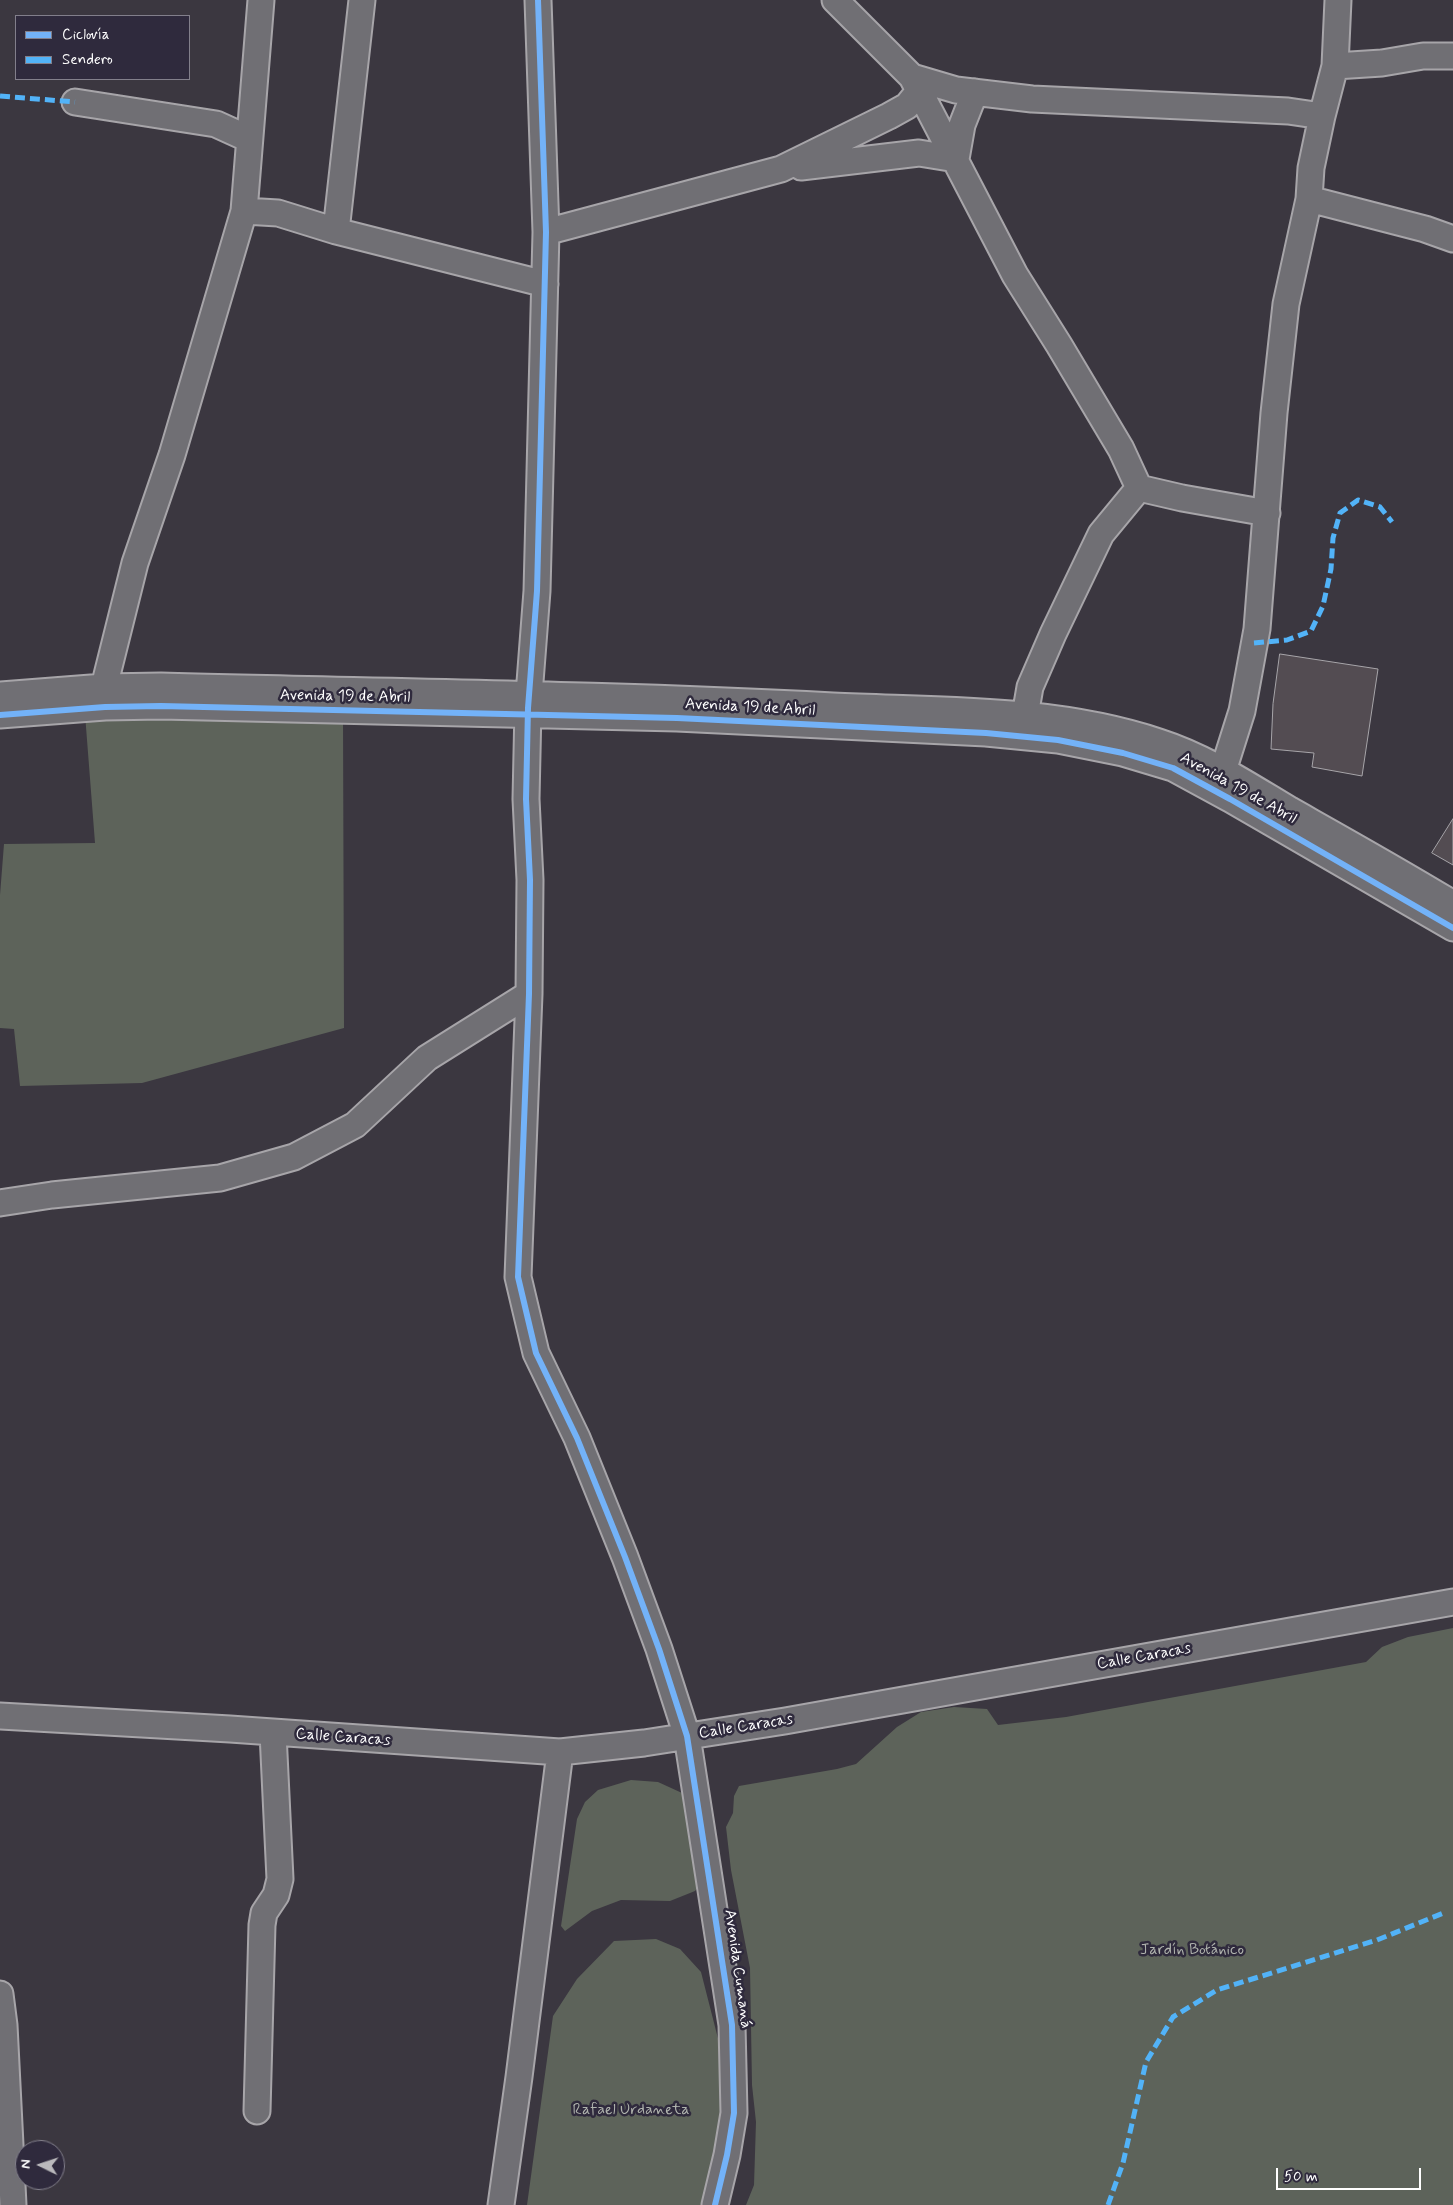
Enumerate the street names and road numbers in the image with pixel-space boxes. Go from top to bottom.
street label: Avenida 19 de Abril [280,686,410,708]
street label: Avenida 19 de Abril [684,695,816,721]
street label: Avenida 19 de Abril [1176,749,1300,829]
street label: Calle Caracas [1095,1639,1193,1675]
street label: Calle Caracas [697,1710,795,1744]
street label: Calle Caracas [295,1725,391,1751]
street label: Avenida Cumaná [719,1908,755,2030]

